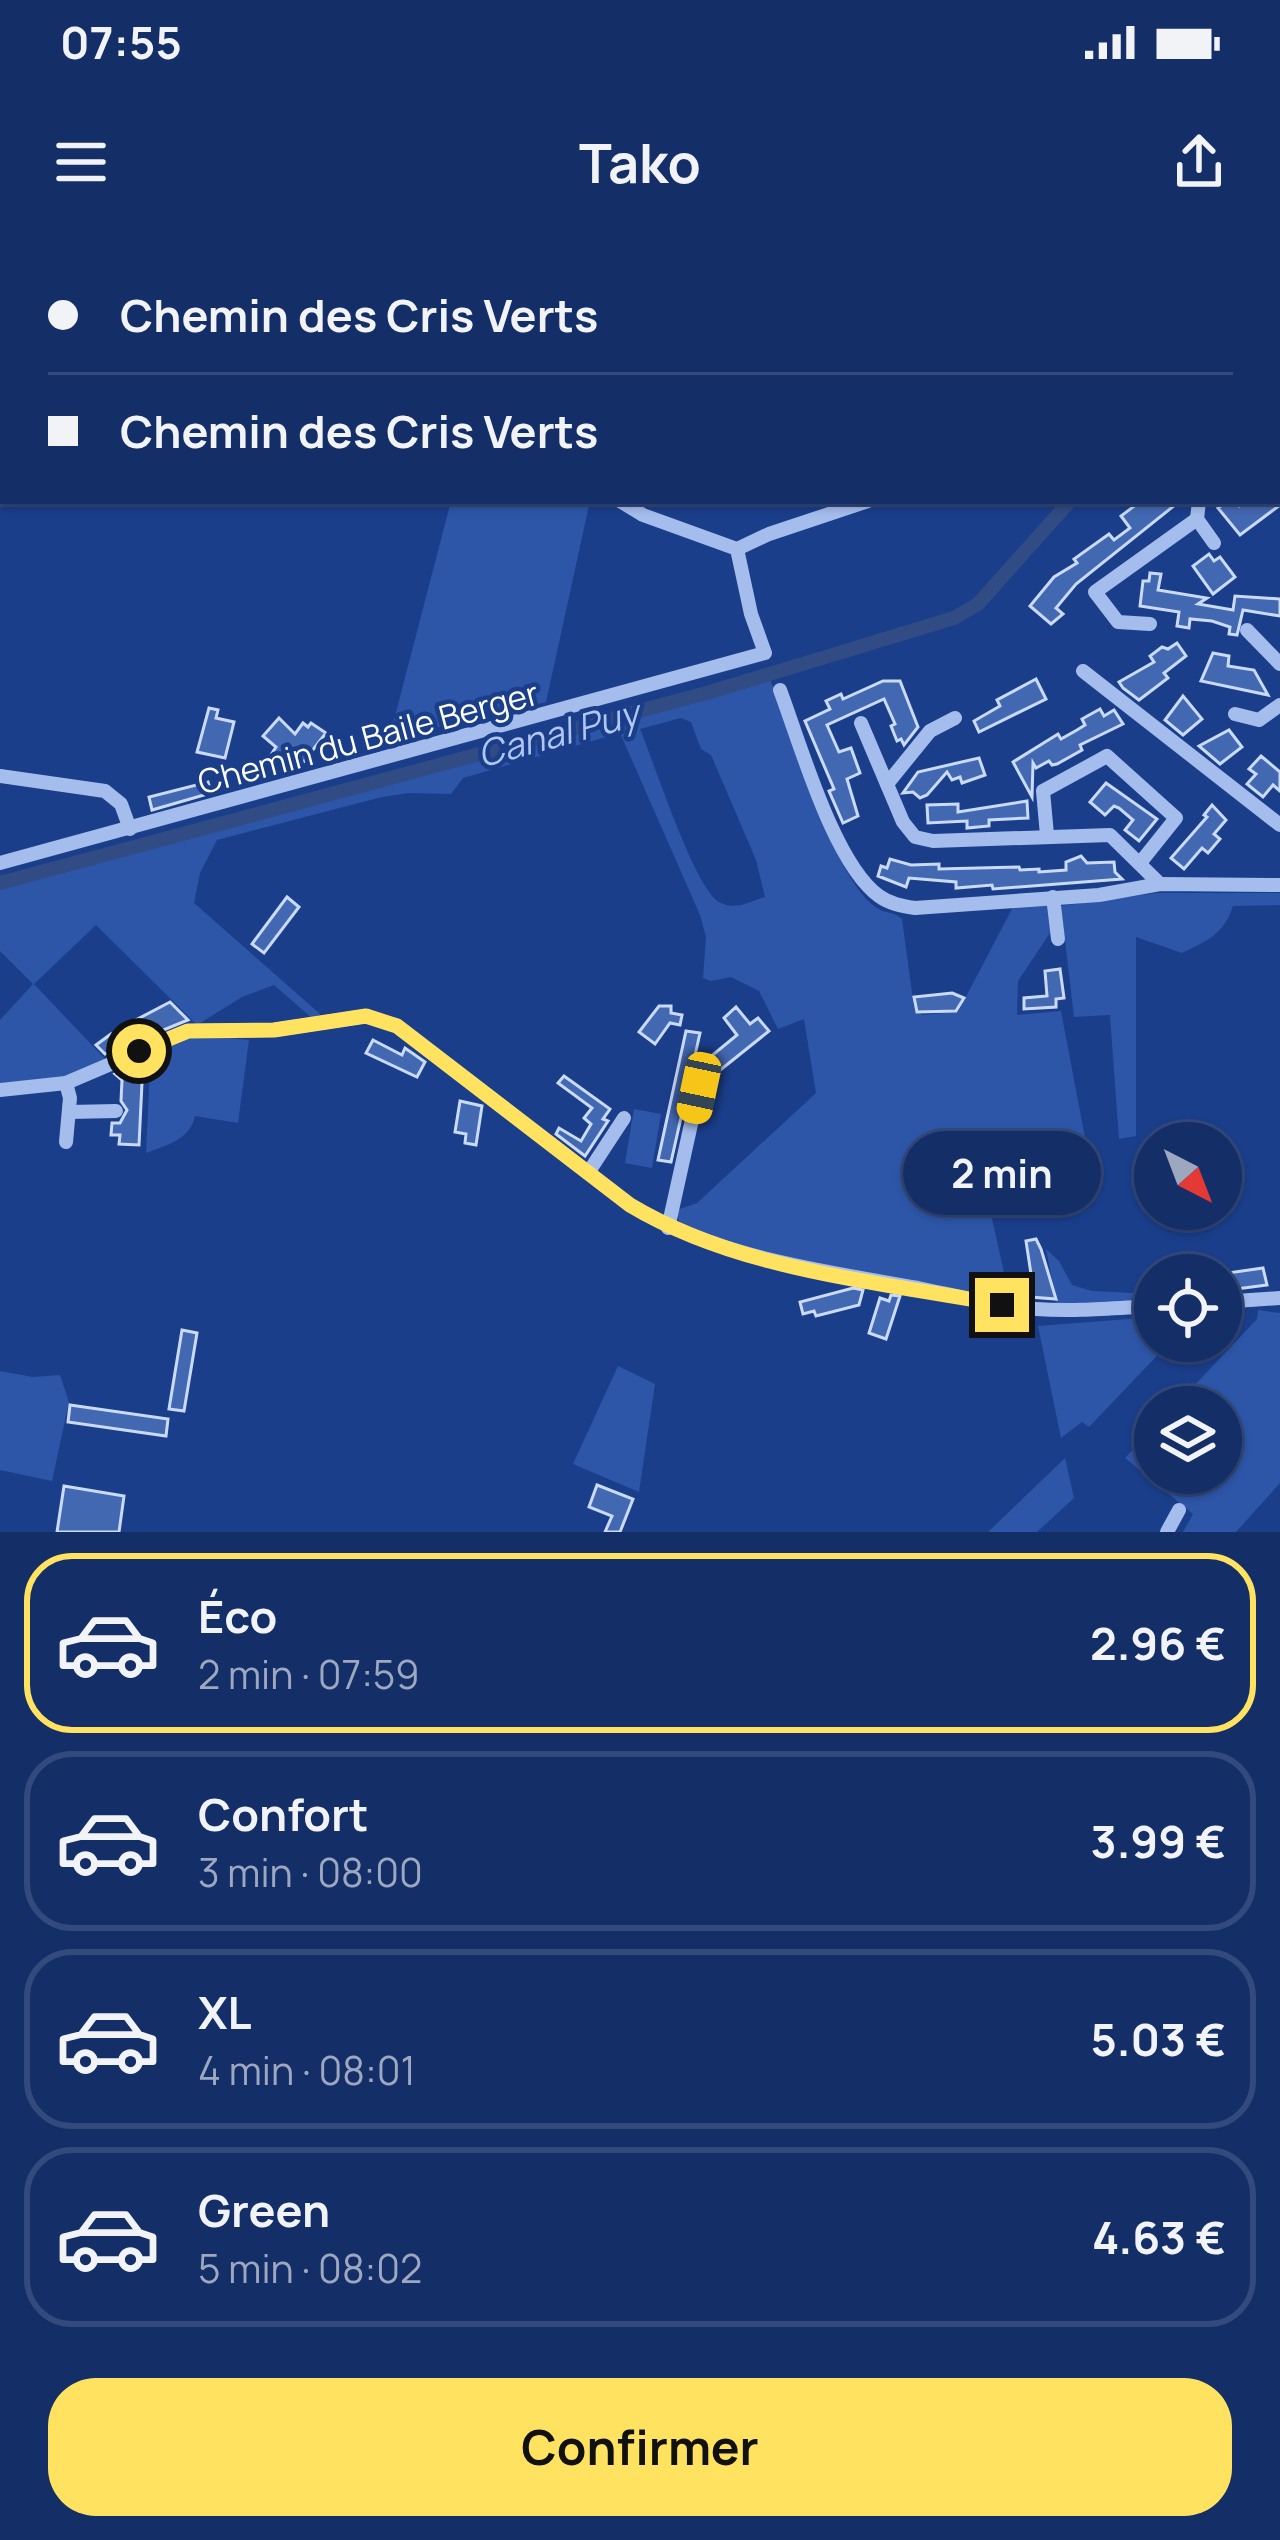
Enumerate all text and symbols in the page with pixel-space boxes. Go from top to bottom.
text: 07:55 [60,11,182,73]
text: Tako [579,125,701,199]
icon: menu [48,129,114,195]
icon: share [1166,129,1232,195]
text: Chemin des Cris Verts [120,284,598,346]
text: Chemin des Cris Verts [120,400,598,462]
street label: Chemin du Baile Berger [193,670,543,804]
water label: Canal Puy [472,687,649,778]
route start [112,1024,166,1078]
car [674,1049,724,1127]
north arrow [1134,1122,1242,1230]
map controls [1134,1122,1242,1494]
callout: 2 min [903,1131,1101,1215]
text: 2 min [951,1146,1053,1200]
button: locate [1134,1254,1242,1362]
route end [975,1278,1029,1332]
button: layers [1134,1386,1242,1494]
text: Éco [198,1585,277,1647]
icon: car [54,1589,162,1697]
text: 2.96 € [1090,1612,1226,1674]
text: 2 min · 07:59 [198,1647,420,1701]
text: Confort [198,1783,369,1845]
icon: car [54,1787,162,1895]
text: 3.99 € [1091,1810,1226,1872]
text: 3 min · 08:00 [198,1845,423,1899]
text: XL [198,1981,252,2043]
icon: car [54,1985,162,2093]
text: 5.03 € [1090,2008,1226,2070]
text: 4 min · 08:01 [198,2043,416,2097]
text: Green [198,2179,330,2241]
icon: car [54,2183,162,2291]
text: 4.63 € [1092,2206,1226,2268]
text: 5 min · 08:02 [198,2241,422,2295]
button: Confirmer [48,2378,1232,2516]

